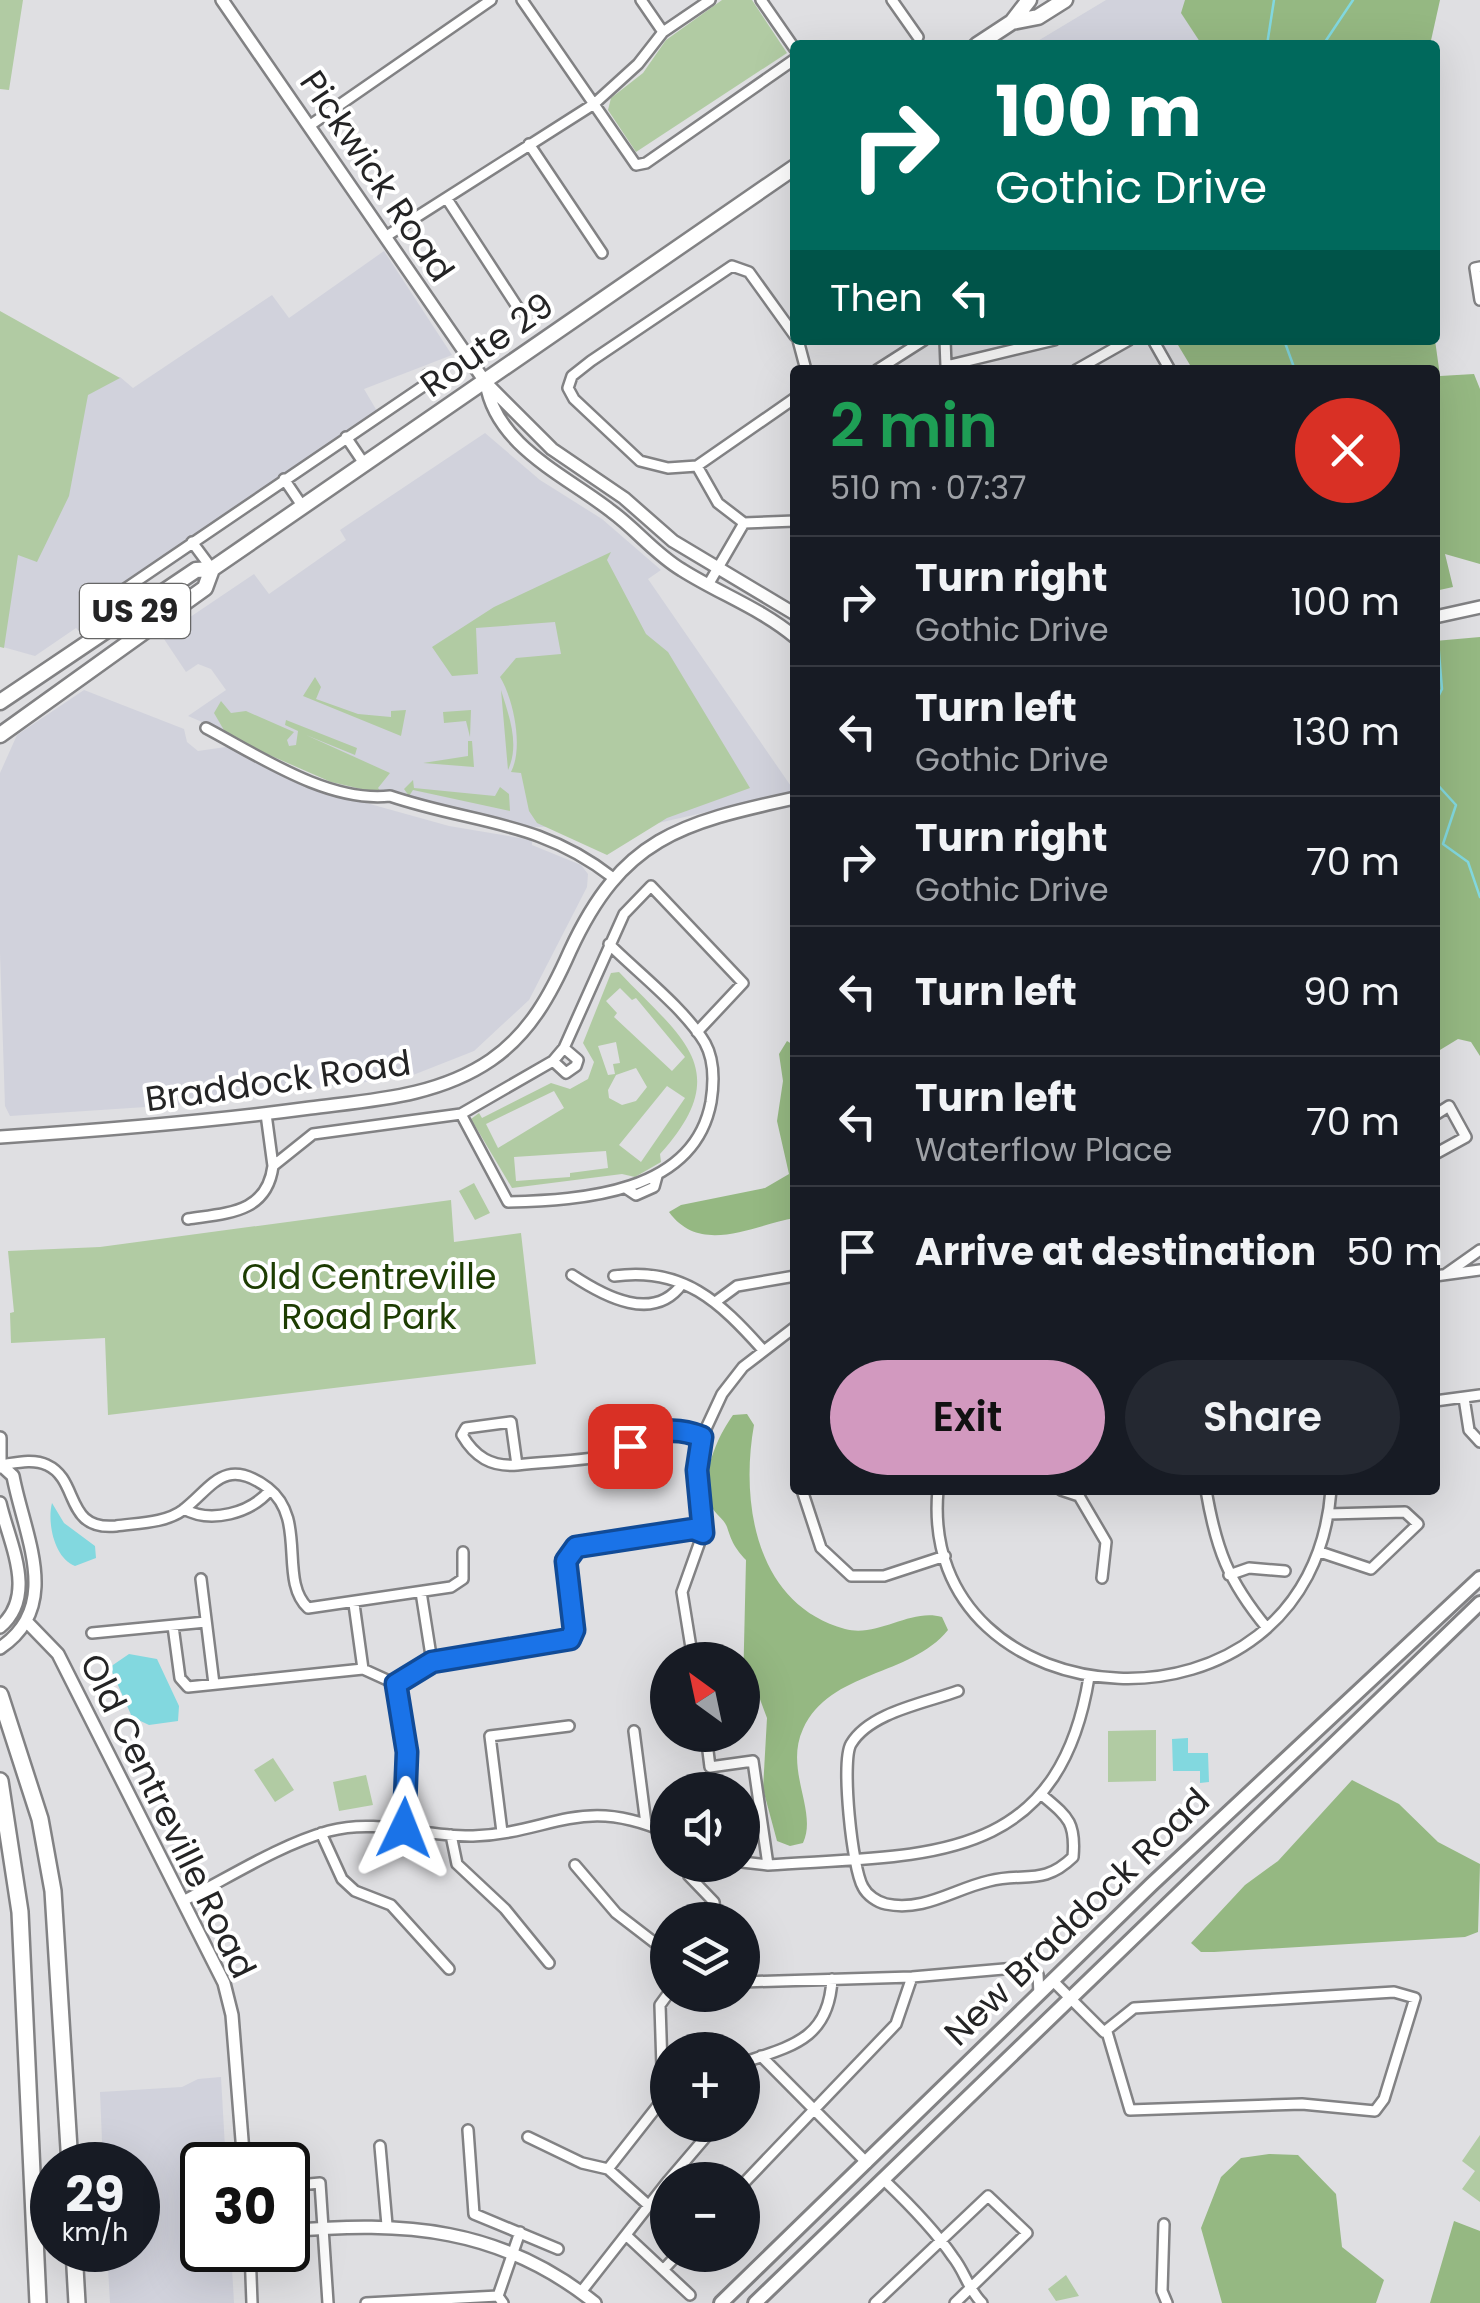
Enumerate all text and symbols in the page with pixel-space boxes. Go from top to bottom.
street label: Pickwick Road [289,60,466,291]
text: 100 m [995,62,1202,161]
icon: right [830,80,960,210]
text: Gothic Drive [995,156,1267,219]
icon: left [943,270,998,325]
text: Then [830,271,923,324]
street label: Route 29 [410,281,563,408]
text: 2 min [830,384,998,468]
button: close [1295,398,1400,503]
text: 510 m · 07:37 [830,465,1027,510]
text: Turn right [915,551,1107,604]
icon: right [830,574,885,629]
text: 100 m [1291,575,1400,628]
road number: US 29 [80,584,190,638]
text: Gothic Drive [915,607,1109,652]
text: Turn left [915,681,1077,734]
icon: left [830,704,885,759]
text: 130 m [1292,705,1400,758]
text: Gothic Drive [915,737,1109,782]
text: Turn right [915,811,1107,864]
icon: right [830,834,885,889]
text: 70 m [1306,835,1400,888]
text: Gothic Drive [915,867,1109,912]
icon: left [830,964,885,1019]
text: Turn left [915,965,1077,1018]
text: 90 m [1303,965,1400,1018]
street label: Braddock Road [142,1038,414,1123]
text: Turn left [915,1071,1077,1124]
icon: left [830,1094,885,1149]
text: 70 m [1306,1095,1400,1148]
text: Waterflow Place [915,1127,1172,1172]
icon: arrive [830,1224,885,1279]
text: Arrive at destination [915,1225,1316,1278]
text: 50 m [1346,1225,1443,1278]
park label: Old Centreville Road Park [242,1252,496,1341]
button: Exit [830,1360,1105,1475]
button: Share [1125,1360,1400,1475]
pin [588,1404,673,1489]
icon: arrive [603,1419,658,1474]
north arrow [650,1642,760,1752]
map controls [650,1642,760,2272]
street label: Old Centreville Road [69,1645,268,1986]
button: sound [650,1772,760,1882]
position arrow [352,1776,456,1880]
street label: New Braddock Road [933,1777,1220,2056]
button: layers [650,1902,760,2012]
button: + [650,2032,760,2142]
speed limit sign: 30 [180,2142,310,2272]
text: 29 [65,2159,125,2230]
button: − [650,2162,760,2272]
text: km/h [62,2215,128,2250]

